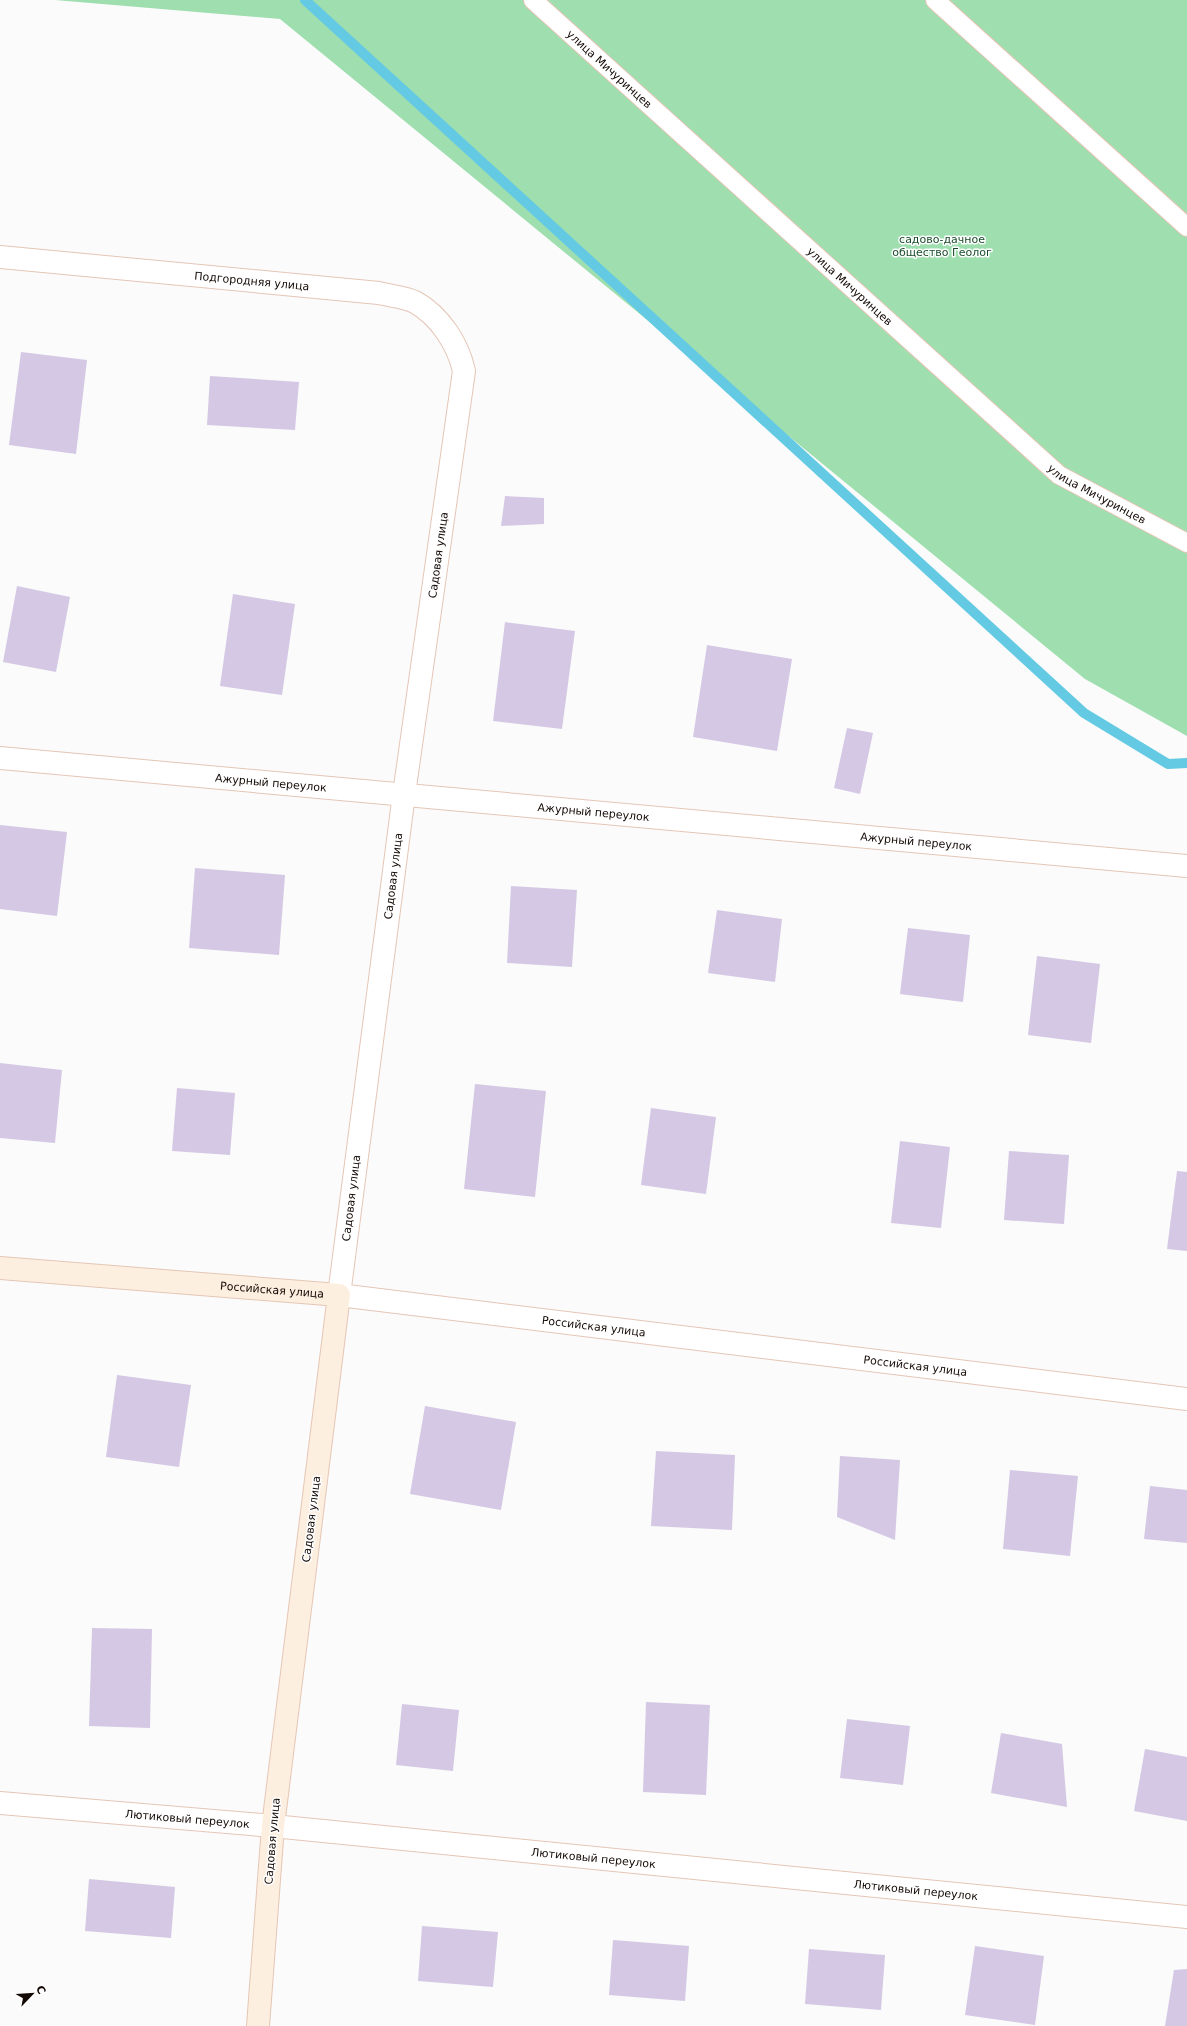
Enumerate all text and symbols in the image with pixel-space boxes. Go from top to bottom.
street label: улица Мичуринцев [564,28,654,111]
park label: садово-дачное общество Геолог [892,233,992,259]
street label: улица Мичуринцев [804,245,895,328]
street label: Подгородняя улица [194,269,310,293]
street label: улица Мичуринцев [1045,462,1148,527]
street label: Садовая улица [426,511,451,599]
street label: Ажурный переулок [214,772,328,795]
street label: Ажурный переулок [537,801,650,824]
street label: Ажурный переулок [860,830,973,853]
street label: Садовая улица [382,832,405,920]
street label: Садовая улица [340,1154,363,1242]
street label: Российская улица [220,1280,325,1301]
street label: Российская улица [541,1314,646,1340]
street label: Российская улица [863,1353,968,1379]
street label: Садовая улица [300,1475,323,1563]
street label: Садовая улица [262,1797,283,1885]
street label: Лютиковый переулок [124,1808,250,1831]
street label: Лютиковый переулок [531,1846,657,1871]
street label: Лютиковый переулок [853,1878,979,1903]
north arrow [12,1974,52,2014]
text: С [33,1984,48,1996]

